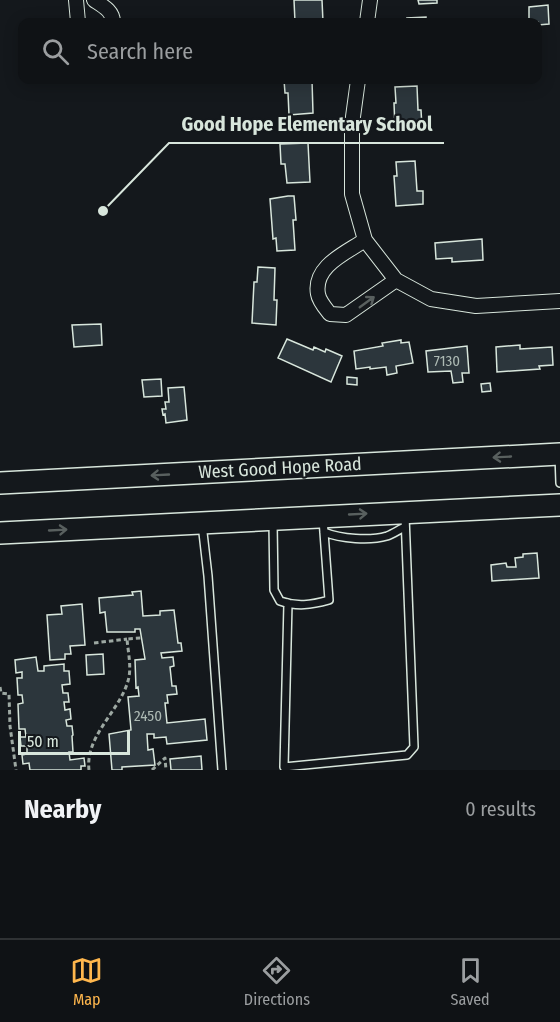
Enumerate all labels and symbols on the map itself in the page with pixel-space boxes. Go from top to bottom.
callout: Good Hope Elementary School [169,105,444,143]
text: Good Hope Elementary School [182,112,433,136]
one-way arrow [359,296,375,308]
house number: 7130 [434,352,460,370]
one-way arrow [492,452,512,463]
street label: West Good Hope Road [198,453,362,483]
one-way arrow [151,469,171,480]
one-way arrow [348,509,367,520]
one-way arrow [48,525,68,536]
house number: 2450 [134,707,162,725]
scale bar [18,728,130,756]

